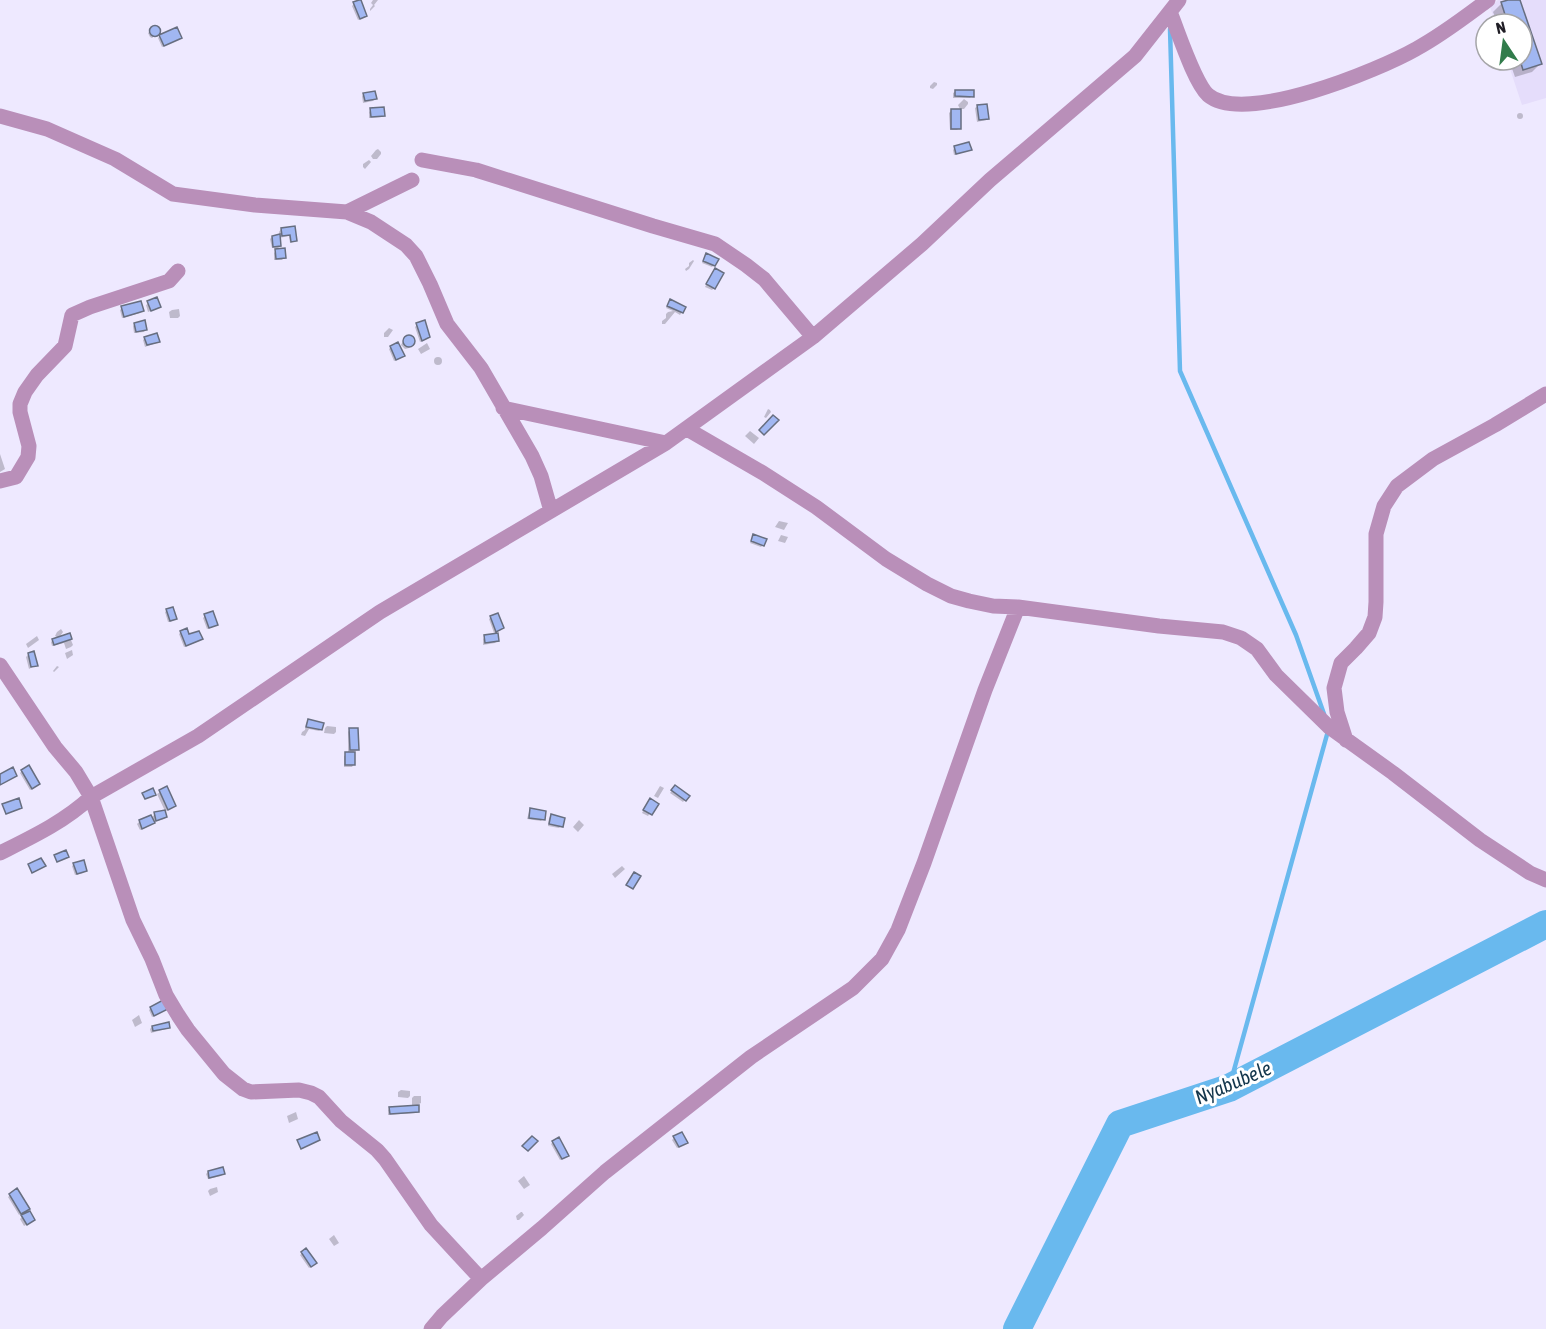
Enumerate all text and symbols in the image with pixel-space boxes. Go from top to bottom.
north arrow [1474,12,1534,72]
text: N [1494,18,1507,37]
water label: Nyabubele [1191,1056,1275,1108]

